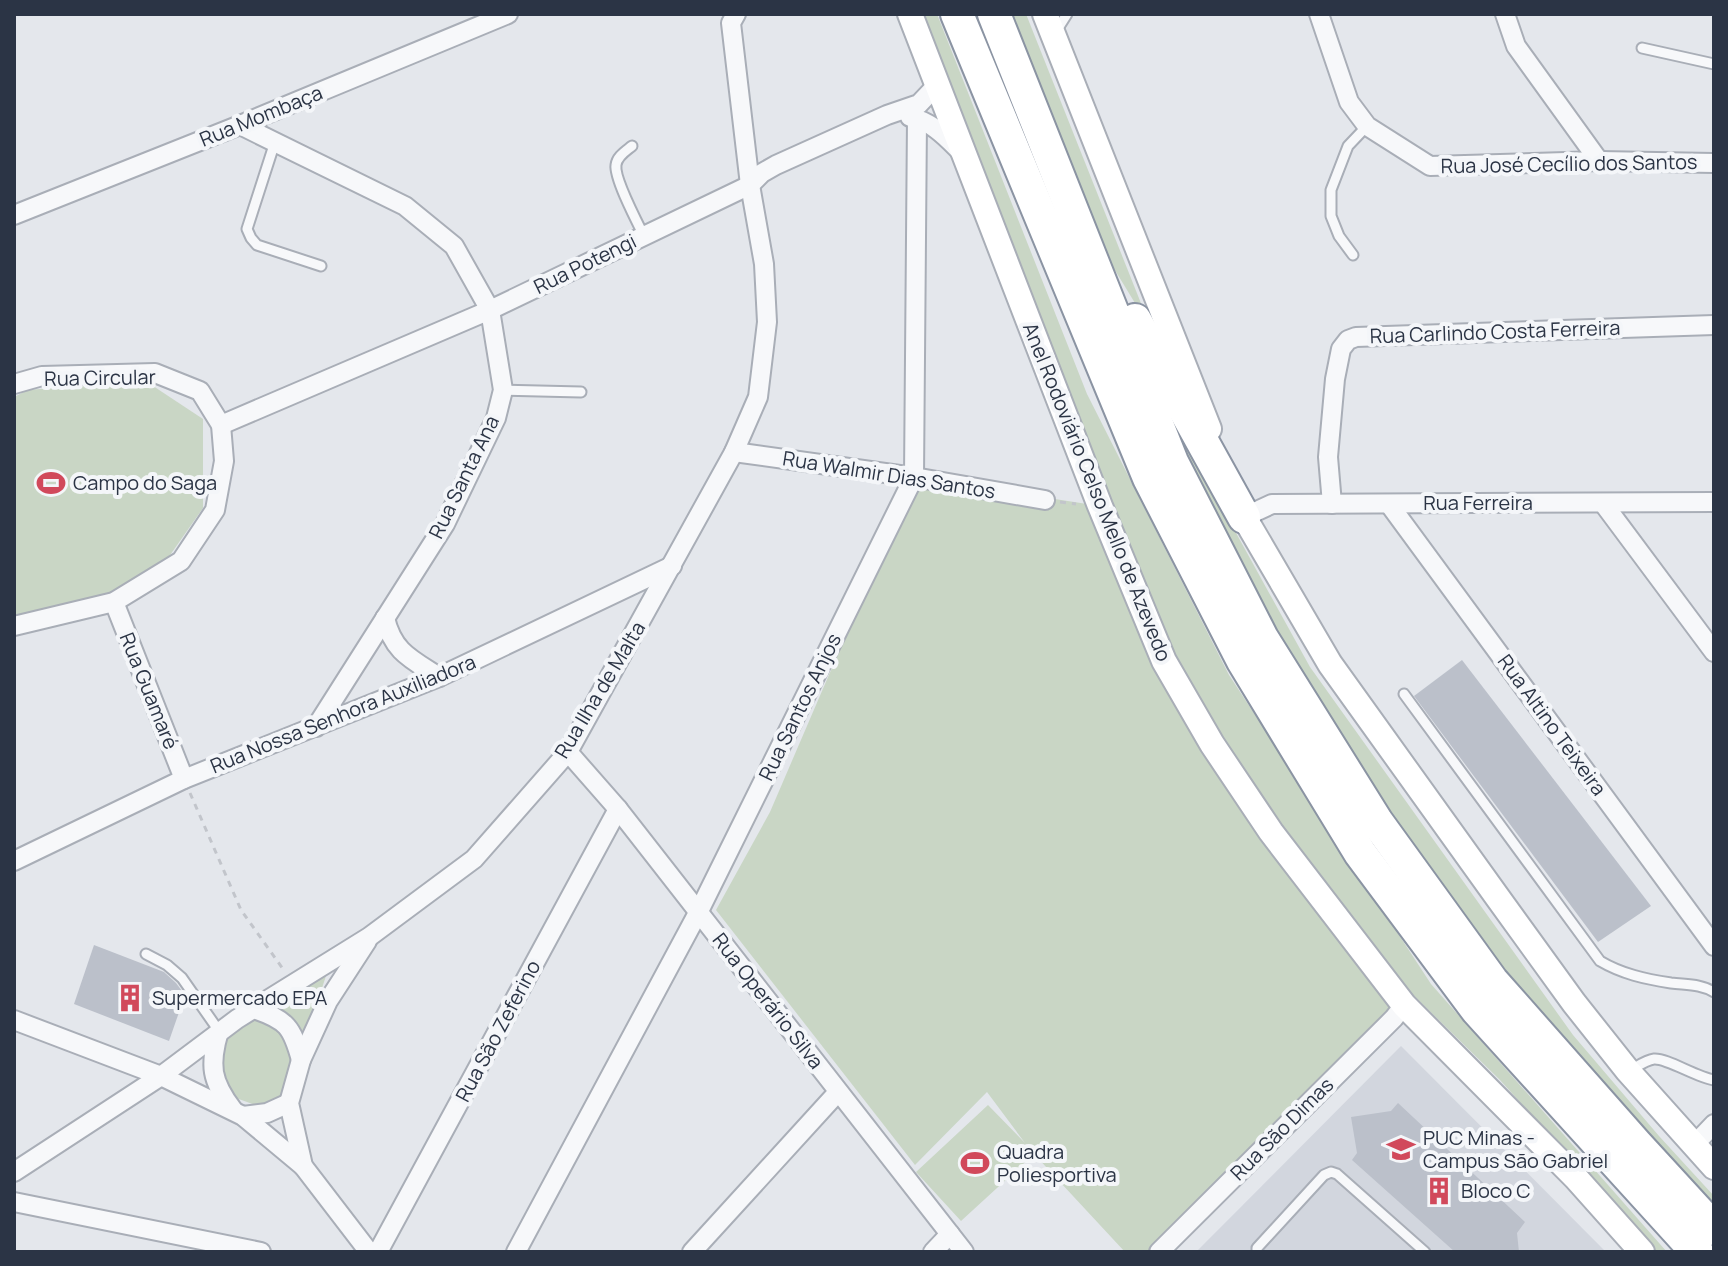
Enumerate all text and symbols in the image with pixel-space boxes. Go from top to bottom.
street label: Rua Mombaça [195,79,326,152]
street label: Rua José Cecílio dos Santos [1440,148,1698,179]
street label: Rua Potengi [529,227,641,300]
street label: Rua Carlindo Costa Ferreira [1369,314,1621,349]
street label: Anel Rodoviário Celso Mello de Azevedo [1017,318,1178,665]
street label: Rua Circular [44,363,156,392]
street label: Rua Santa Ana [422,411,505,543]
street label: Rua Walmir Dias Santos [781,444,997,505]
sports icon: Campo do Saga [36,468,66,498]
place label: Campo do Saga [73,469,217,496]
street label: Rua Ferreira [1423,489,1533,516]
street label: Rua Ilha de Malta [548,616,651,763]
street label: Rua Guamaré [114,628,185,753]
street label: Rua Santos Anjos [752,629,847,785]
street label: Rua Nossa Senhora Auxiliadora [206,648,480,779]
street label: Rua Altino Teixeira [1492,649,1613,801]
street label: Rua Operário Silva [707,927,830,1074]
street label: Rua São Zeferino [449,955,546,1106]
building icon: Supermercado EPA [115,983,145,1013]
place label: Supermercado EPA [152,984,328,1011]
street label: Rua São Dimas [1224,1071,1339,1186]
place label: PUC Minas - Campus São Gabriel [1423,1124,1608,1174]
school or university icon: PUC Minas - Campus São Gabriel [1386,1134,1416,1164]
place label: Quadra Poliesportiva [997,1138,1117,1188]
sports icon: Quadra Poliesportiva [960,1148,990,1178]
building icon: Bloco C [1424,1176,1454,1206]
place label: Bloco C [1461,1177,1531,1204]

